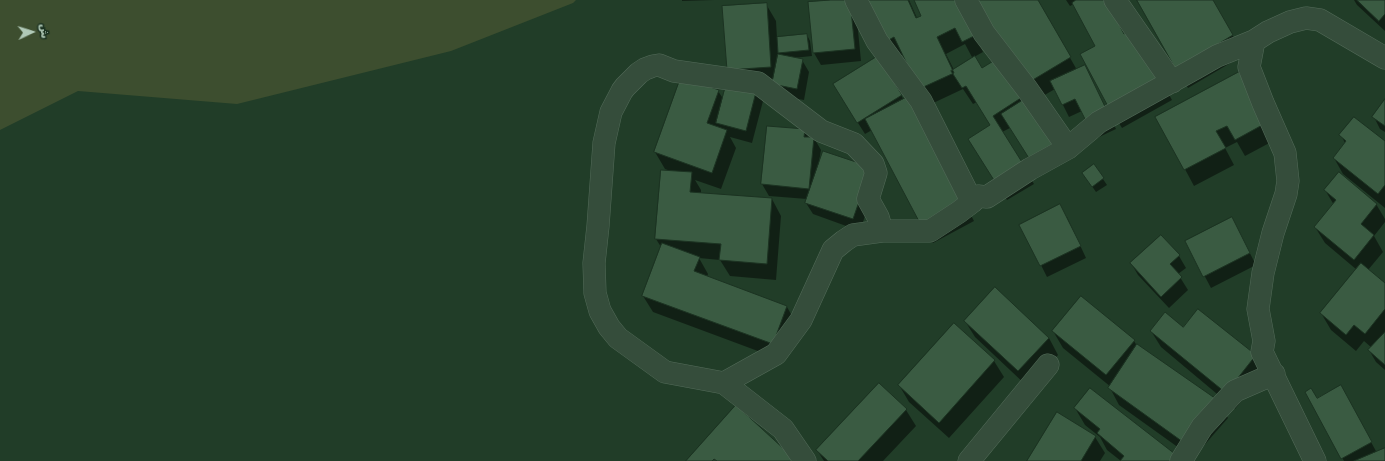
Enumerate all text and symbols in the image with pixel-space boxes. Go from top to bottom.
north arrow [12,12,52,52]
text: ش [37,23,51,39]

